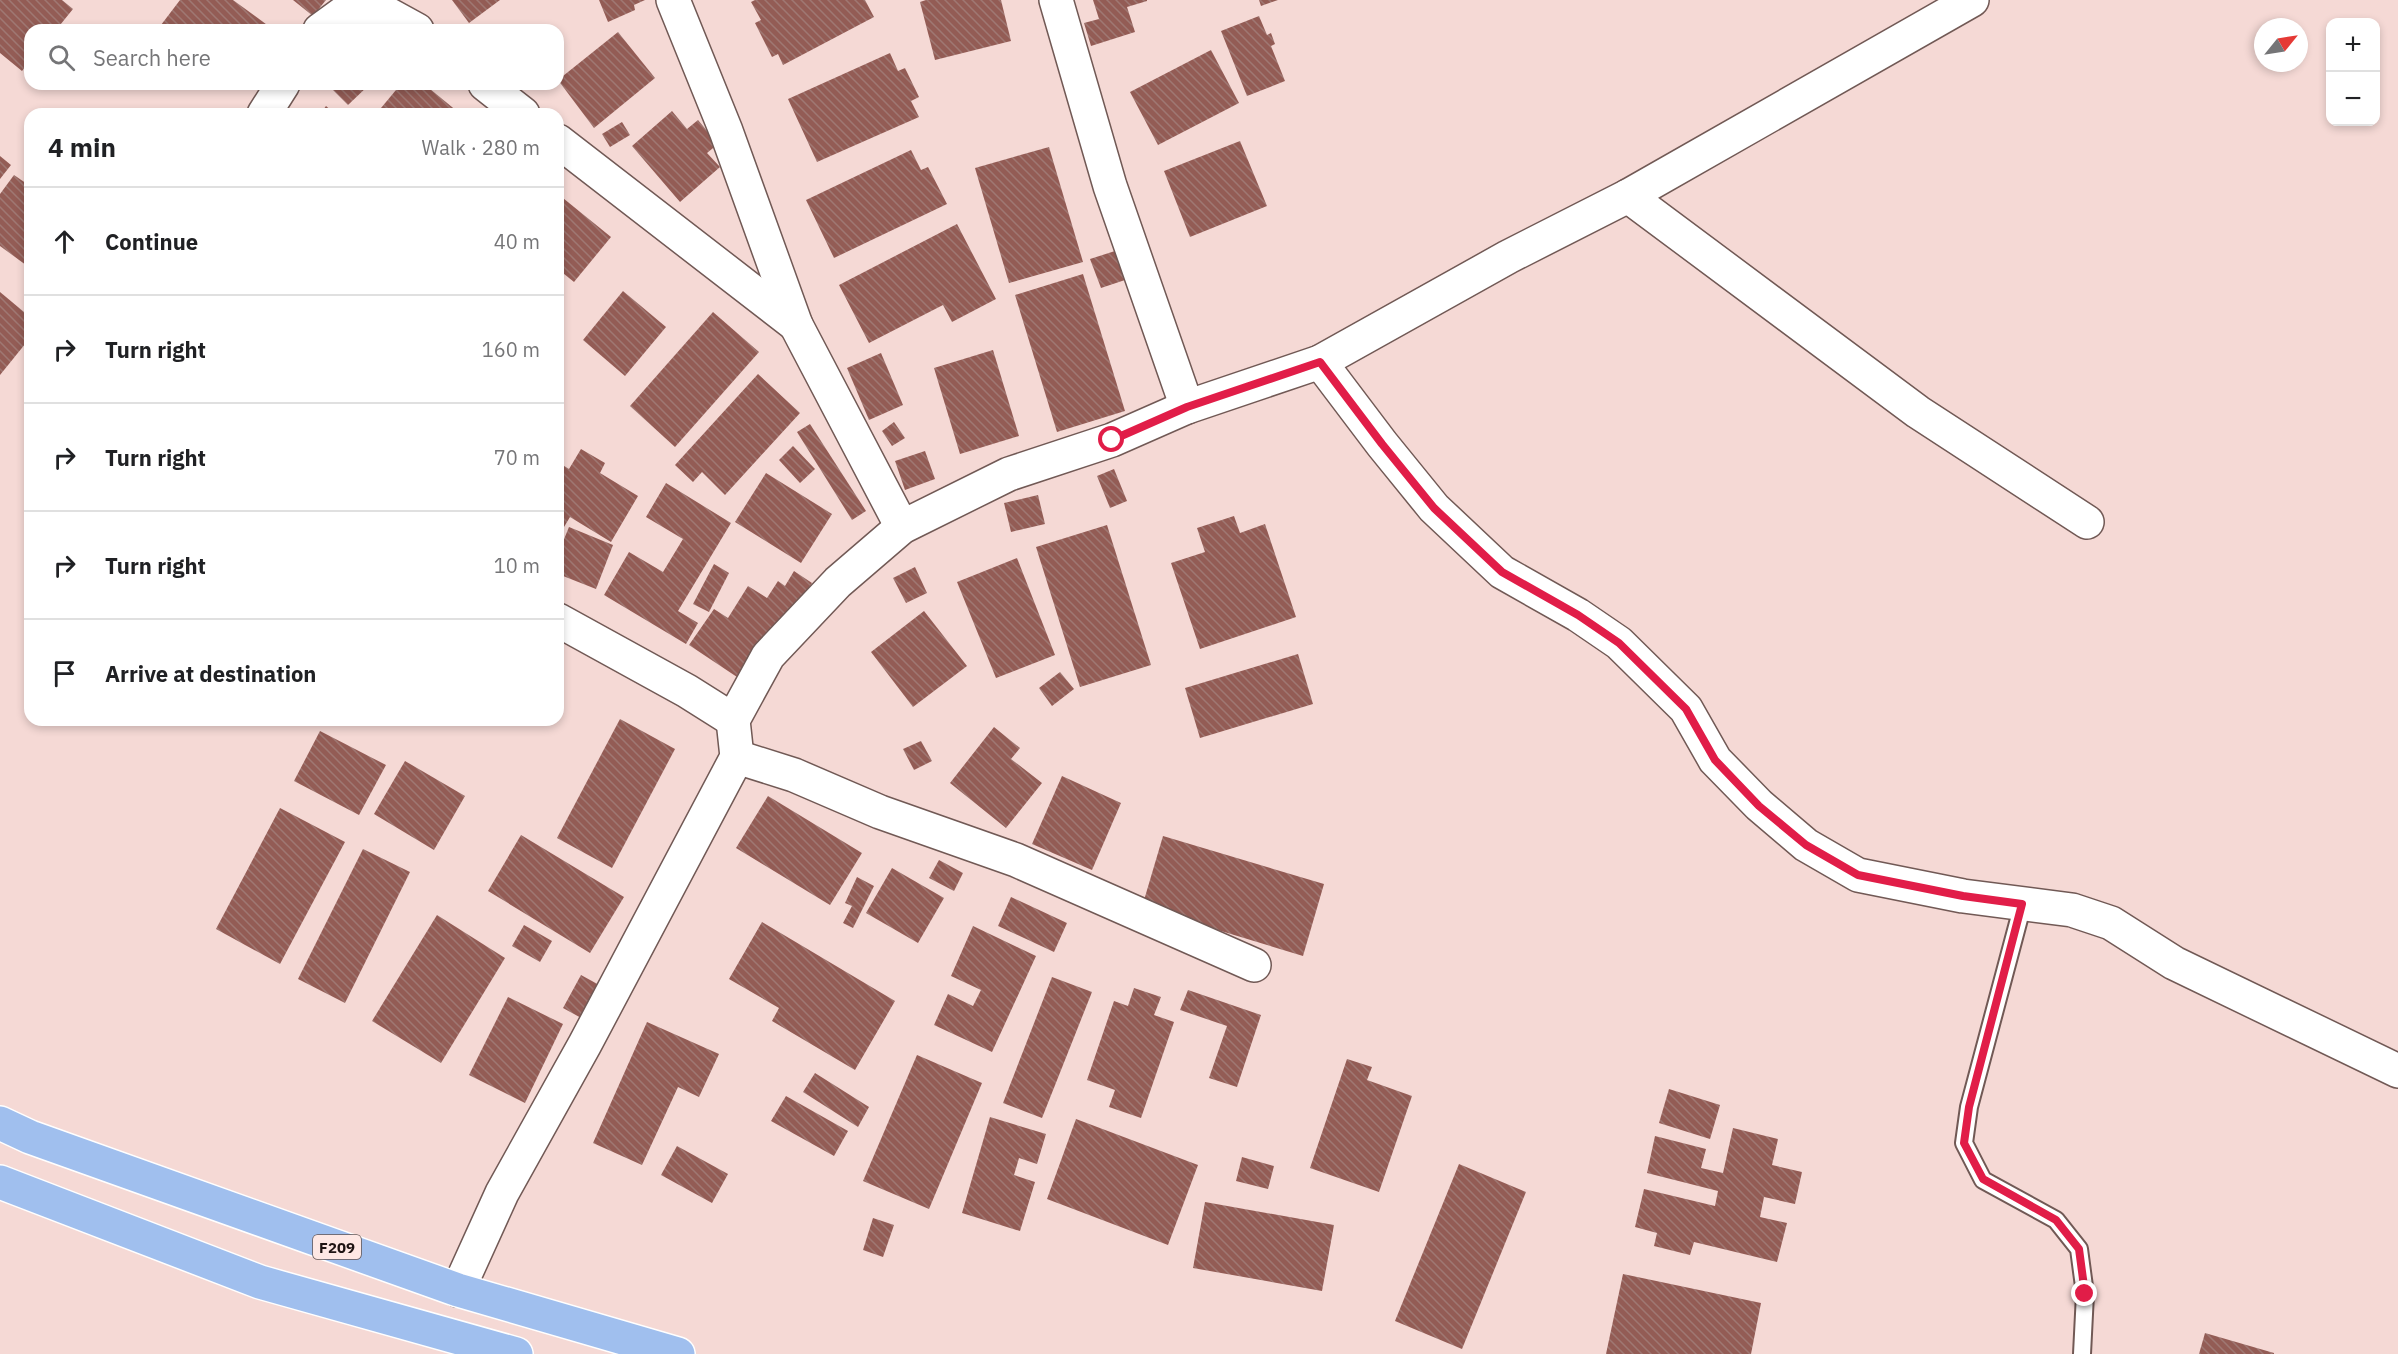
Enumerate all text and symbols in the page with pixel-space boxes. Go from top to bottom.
north arrow [2254,18,2308,72]
map controls [2326,18,2380,126]
button: + [2326,18,2380,72]
search box [24,24,564,90]
icon: search [45,41,78,74]
text: Search here [93,43,211,72]
button: − [2326,72,2380,126]
text: 4 min [48,130,116,164]
text: Walk · 280 m [422,134,540,161]
icon: ahead [48,225,81,258]
text: Continue [105,227,198,256]
text: 40 m [494,228,540,255]
icon: right [48,333,81,366]
text: Turn right [105,335,206,364]
text: 160 m [482,336,540,363]
route start [1098,426,1124,452]
icon: right [48,441,81,474]
text: Turn right [105,443,206,472]
text: 70 m [494,444,540,471]
icon: right [48,549,81,582]
text: Turn right [105,551,206,580]
text: 10 m [494,552,540,579]
icon: arrive [48,657,81,690]
text: Arrive at destination [105,659,316,688]
road number: F209 [313,1235,361,1259]
route end [2071,1280,2097,1306]

